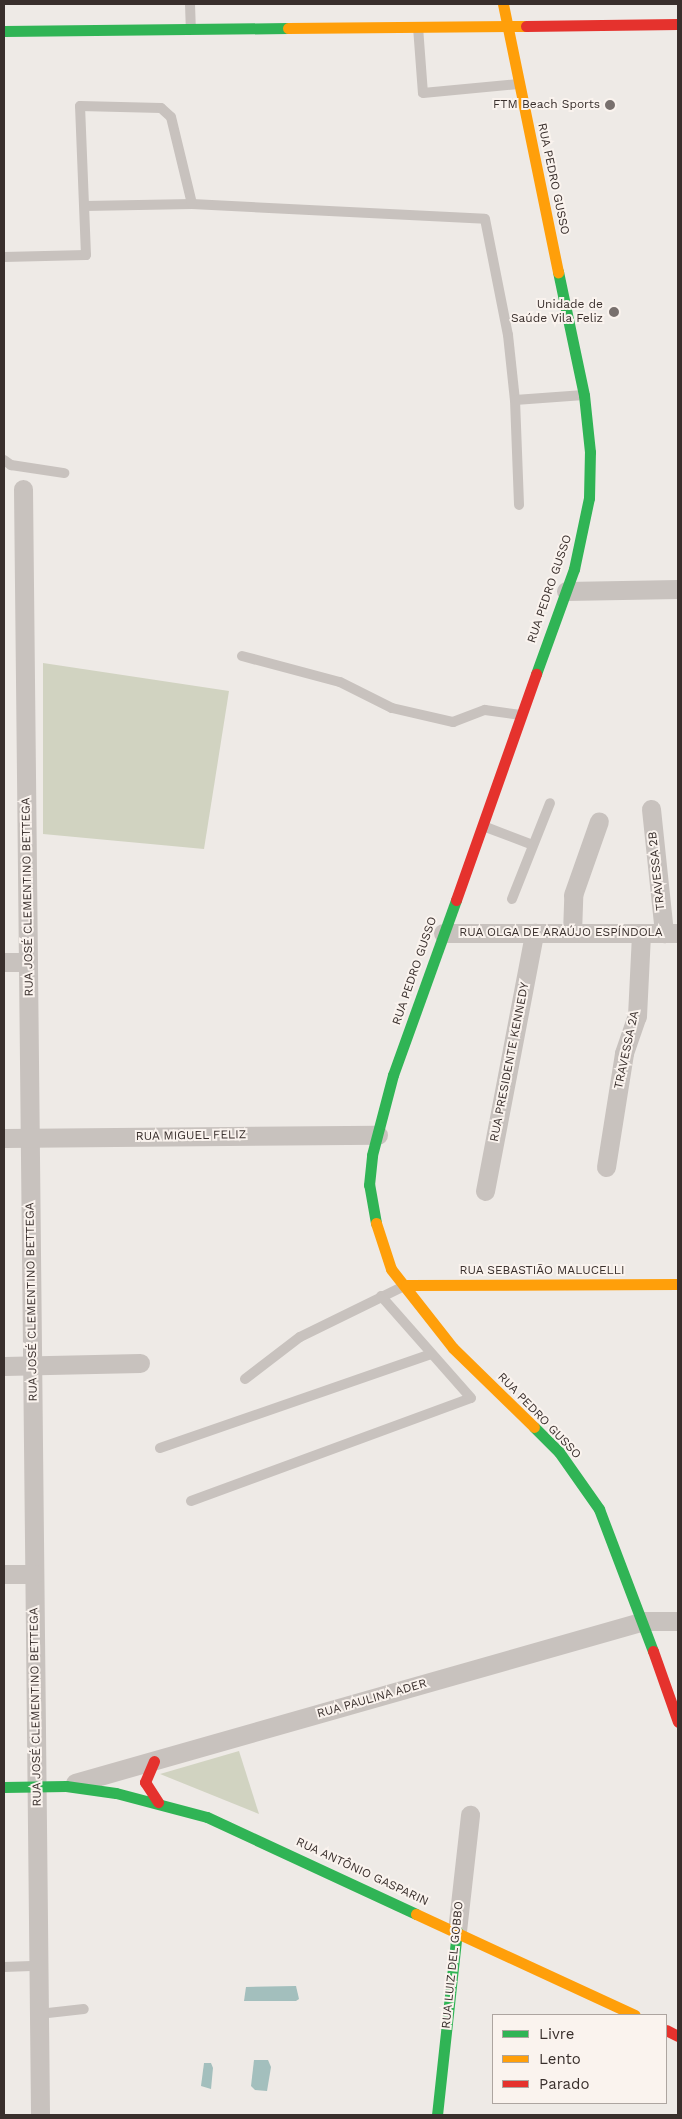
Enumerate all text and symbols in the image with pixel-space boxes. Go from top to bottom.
place label: FTM Beach Sports [493,98,600,112]
marker: FTM Beach Sports [604,99,616,111]
street label: RUA PEDRO GUSSO [534,122,572,236]
place label: Unidade de Saúde Vila Feliz [510,298,603,326]
marker: Unidade de Saúde Vila Feliz [607,305,621,319]
street label: RUA PEDRO GUSSO [525,533,575,645]
street label: RUA JOSÉ CLEMENTINO BETTEGA [19,797,37,997]
street label: TRAVESSA 2B [646,830,668,912]
street label: RUA PEDRO GUSSO [390,915,440,1027]
street label: RUA OLGA DE ARAÚJO ESPÍNDOLA [459,926,663,940]
street label: RUA PRESIDENTE KENNEDY [487,981,533,1143]
street label: TRAVESSA 2A [612,1009,642,1091]
street label: RUA MIGUEL FELIZ [135,1128,247,1144]
street label: RUA JOSÉ CLEMENTINO BETTEGA [23,1202,41,1402]
street label: RUA SEBASTIÃO MALUCELLI [459,1264,625,1278]
street label: RUA PEDRO GUSSO [494,1370,584,1462]
street label: RUA JOSÉ CLEMENTINO BETTEGA [27,1607,45,1807]
street label: RUA PAULINA ADER [315,1676,429,1722]
street label: RUA ANTÔNIO GASPARIN [293,1835,431,1909]
street label: RUA LUIZ DEL GOBBO [439,1900,467,2030]
legend [492,2014,667,2104]
text: Livre [539,2025,574,2043]
text: Lento [539,2050,581,2068]
text: Parado [539,2075,589,2093]

